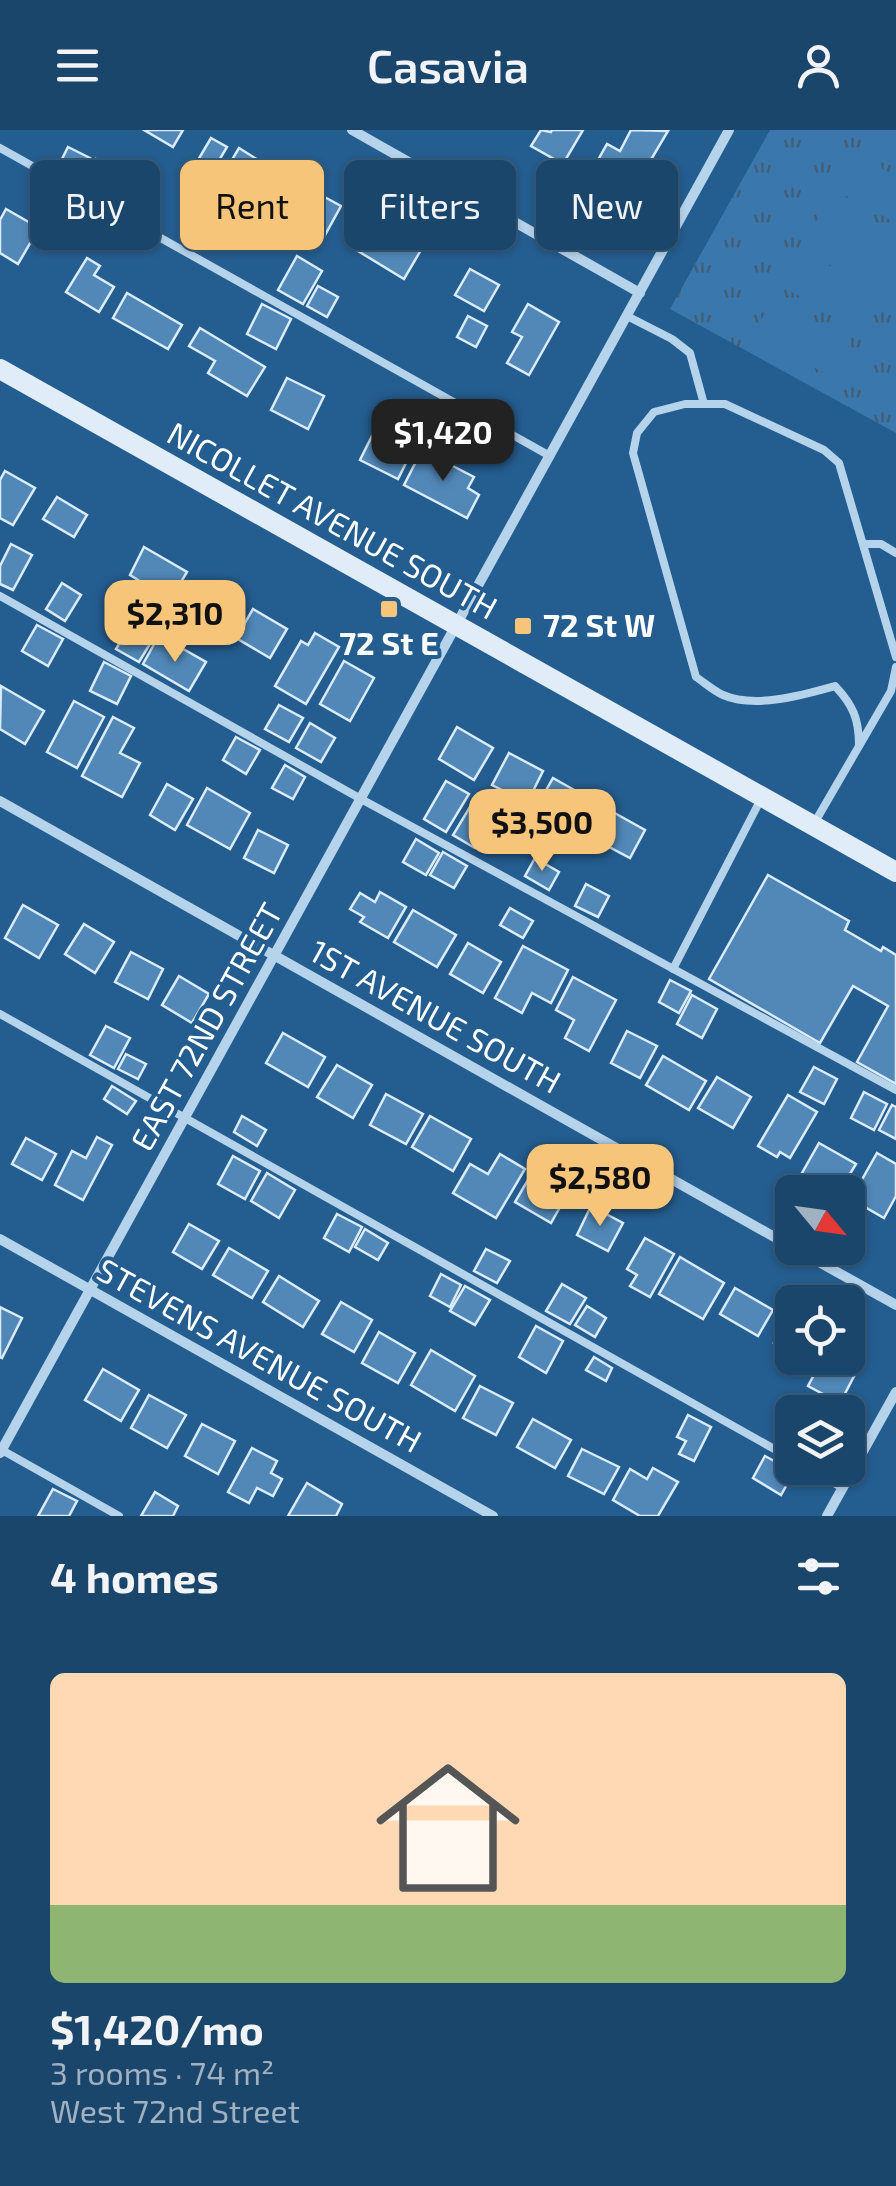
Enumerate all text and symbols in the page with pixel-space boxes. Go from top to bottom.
icon: menu [50,38,105,93]
text: Casavia [367,38,529,92]
icon: person [791,38,846,93]
chip: Buy [30,160,160,250]
chip: Rent [180,160,324,250]
chip: Filters [344,160,516,250]
chip: New [536,160,678,250]
pin: $1,420 [362,399,524,484]
text: $1,420 [393,412,493,450]
street label: NICOLLET AVENUE SOUTH [162,413,504,626]
pin: $2,310 [94,580,256,665]
text: $2,310 [126,593,224,631]
marker: 72 St E [378,598,400,620]
place label: 72 St W [543,605,655,643]
marker: 72 St W [512,615,534,637]
place label: 72 St E [339,623,439,661]
pin: $3,500 [461,789,623,874]
text: $3,500 [491,802,593,840]
street label: EAST 72ND STREET [122,896,289,1156]
street label: 1ST AVENUE SOUTH [304,931,568,1100]
pin: $2,580 [519,1144,681,1229]
text: $2,580 [549,1157,651,1195]
north arrow [775,1175,865,1265]
map controls [775,1175,865,1485]
street label: STEVENS AVENUE SOUTH [91,1249,429,1459]
button: locate [775,1285,865,1375]
button: layers [775,1395,865,1485]
icon: filters [791,1549,846,1604]
text: 4 homes [50,1551,219,1601]
icon: home [358,1738,538,1918]
text: $1,420/mo [50,2003,264,2053]
text: 3 rooms · 74 m² [50,2053,274,2091]
text: West 72nd Street [50,2091,300,2129]

